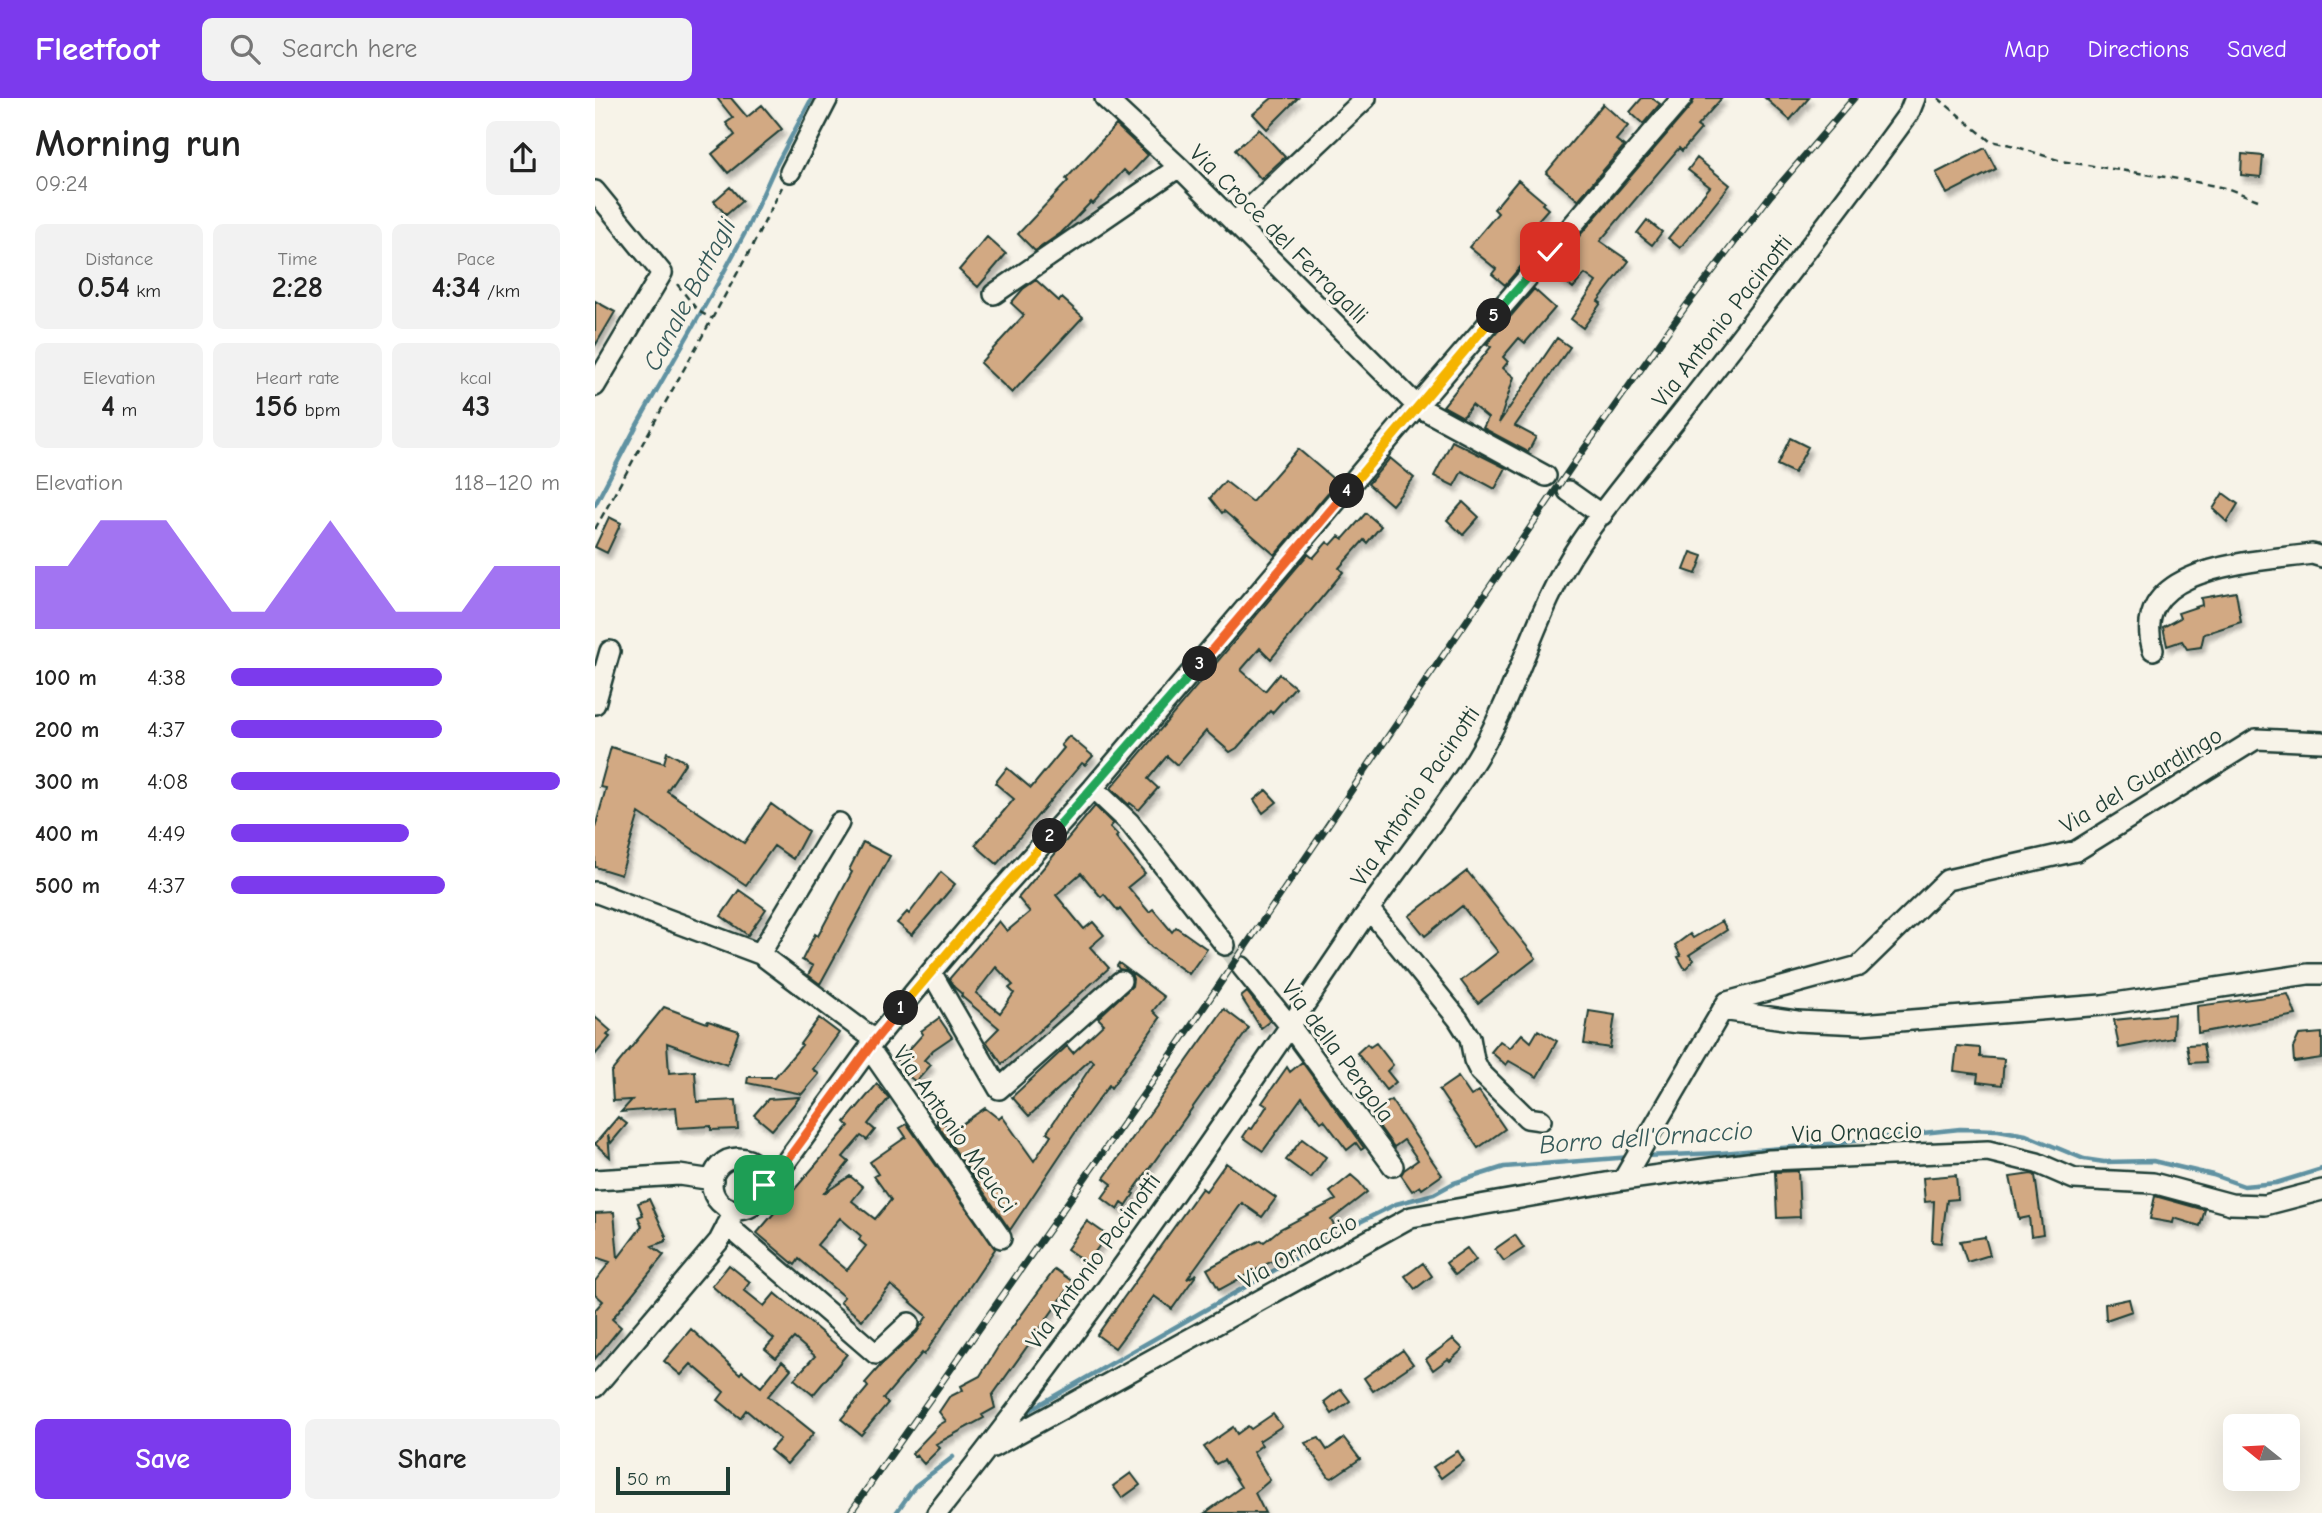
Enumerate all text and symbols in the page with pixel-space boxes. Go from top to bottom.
search box [202,18,692,81]
text: Fleetfoot [35,30,160,68]
icon: search [226,30,264,68]
text: Search here [282,34,417,64]
text: Map [2004,35,2050,63]
text: Directions [2088,35,2189,63]
text: Saved [2227,35,2287,63]
button: share [486,121,560,195]
text: Morning run [35,122,241,166]
street label: Via Croce del Ferragalli [1184,139,1374,329]
text: 09:24 [35,170,88,197]
water label: Canale Battagli [637,212,743,376]
pin [1520,222,1580,282]
street label: Via Antonio Pacinotti [1646,229,1798,413]
icon: check [1531,233,1569,271]
text: Distance [85,248,153,270]
text: Time [278,248,317,270]
text: Pace [457,248,495,270]
text: 0.54 [77,270,130,305]
text: 2:28 [272,270,323,305]
text: 4:34 [431,270,481,305]
text: km [130,280,161,302]
text: /km [481,280,520,302]
pin: 5 [1476,298,1511,333]
text: 5 [1488,304,1499,326]
text: Elevation [83,367,156,389]
text: Heart rate [256,367,339,389]
text: kcal [460,367,492,389]
text: 4 [101,389,115,424]
text: 156 [255,389,298,424]
text: 43 [461,389,490,424]
text: m [115,399,137,421]
text: bpm [298,399,340,421]
text: Elevation [35,469,123,496]
text: 118–120 m [454,469,560,496]
pin: 4 [1329,474,1365,508]
text: 4 [1342,479,1351,501]
pin: 3 [1183,646,1217,682]
text: 3 [1195,652,1204,674]
text: 100 m [35,664,97,691]
text: 4:38 [147,664,186,691]
street label: Via Antonio Pacinotti [1344,701,1486,891]
text: 200 m [35,716,99,743]
text: 4:37 [147,716,185,743]
street label: Via del Guardingo [2055,721,2227,839]
text: 300 m [35,768,99,795]
text: 4:08 [147,768,188,795]
pin: 2 [1033,818,1067,854]
text: 400 m [35,820,99,847]
text: 4:49 [147,820,186,847]
text: 2 [1045,824,1054,846]
text: 500 m [35,872,100,899]
text: 4:37 [147,872,185,899]
street label: Via della Pergola [1275,974,1401,1128]
pin: 1 [883,990,919,1026]
text: 1 [897,996,904,1018]
street label: Via Antonio Meucci [887,1040,1023,1218]
water label: Borro dell'Ornaccio [1538,1116,1754,1160]
street label: Via Ornaccio [1791,1116,1923,1148]
pin [734,1155,794,1215]
icon: arrive [745,1166,783,1204]
street label: Via Antonio Pacinotti [1020,1167,1166,1355]
street label: Via Ornaccio [1234,1207,1362,1295]
north arrow [2223,1414,2299,1491]
map controls [2223,1414,2300,1491]
button: Save [35,1419,291,1499]
button: Share [305,1419,560,1499]
scale bar [616,1464,730,1496]
text: 50 m [627,1468,671,1490]

